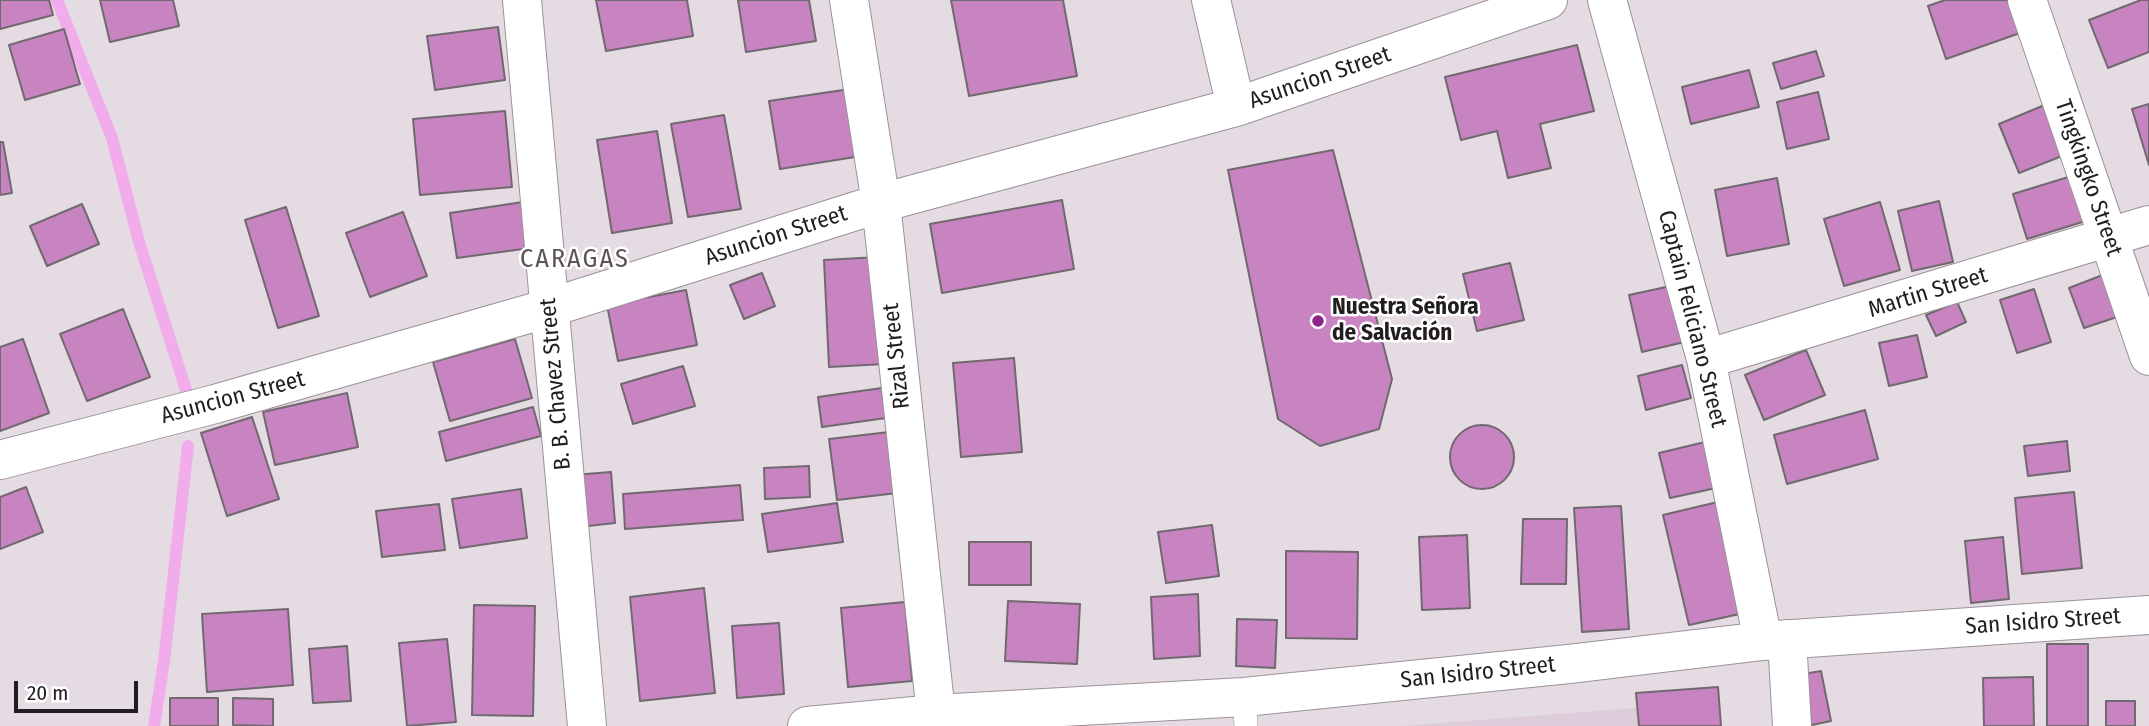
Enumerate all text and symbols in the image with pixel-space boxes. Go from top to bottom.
street label: Asuncion Street [1246,41,1394,115]
street label: Tingkingko Street [2048,96,2128,260]
street label: Asuncion Street [701,200,851,272]
street label: Captain Feliciano Street [1652,208,1732,430]
district label: CARAGAS [521,244,629,276]
street label: Martin Street [1865,262,1991,324]
place label: Nuestra Señora de Salvación [1332,294,1479,348]
street label: B. B. Chavez Street [535,297,577,471]
street label: Rizal Street [878,302,916,410]
marker: Nuestra Señora de Salvación [1310,313,1326,329]
street label: Asuncion Street [158,366,308,430]
street label: San Isidro Street [1964,603,2122,641]
street label: San Isidro Street [1399,651,1557,695]
scale bar [18,666,142,710]
text: 20 m [27,680,68,706]

